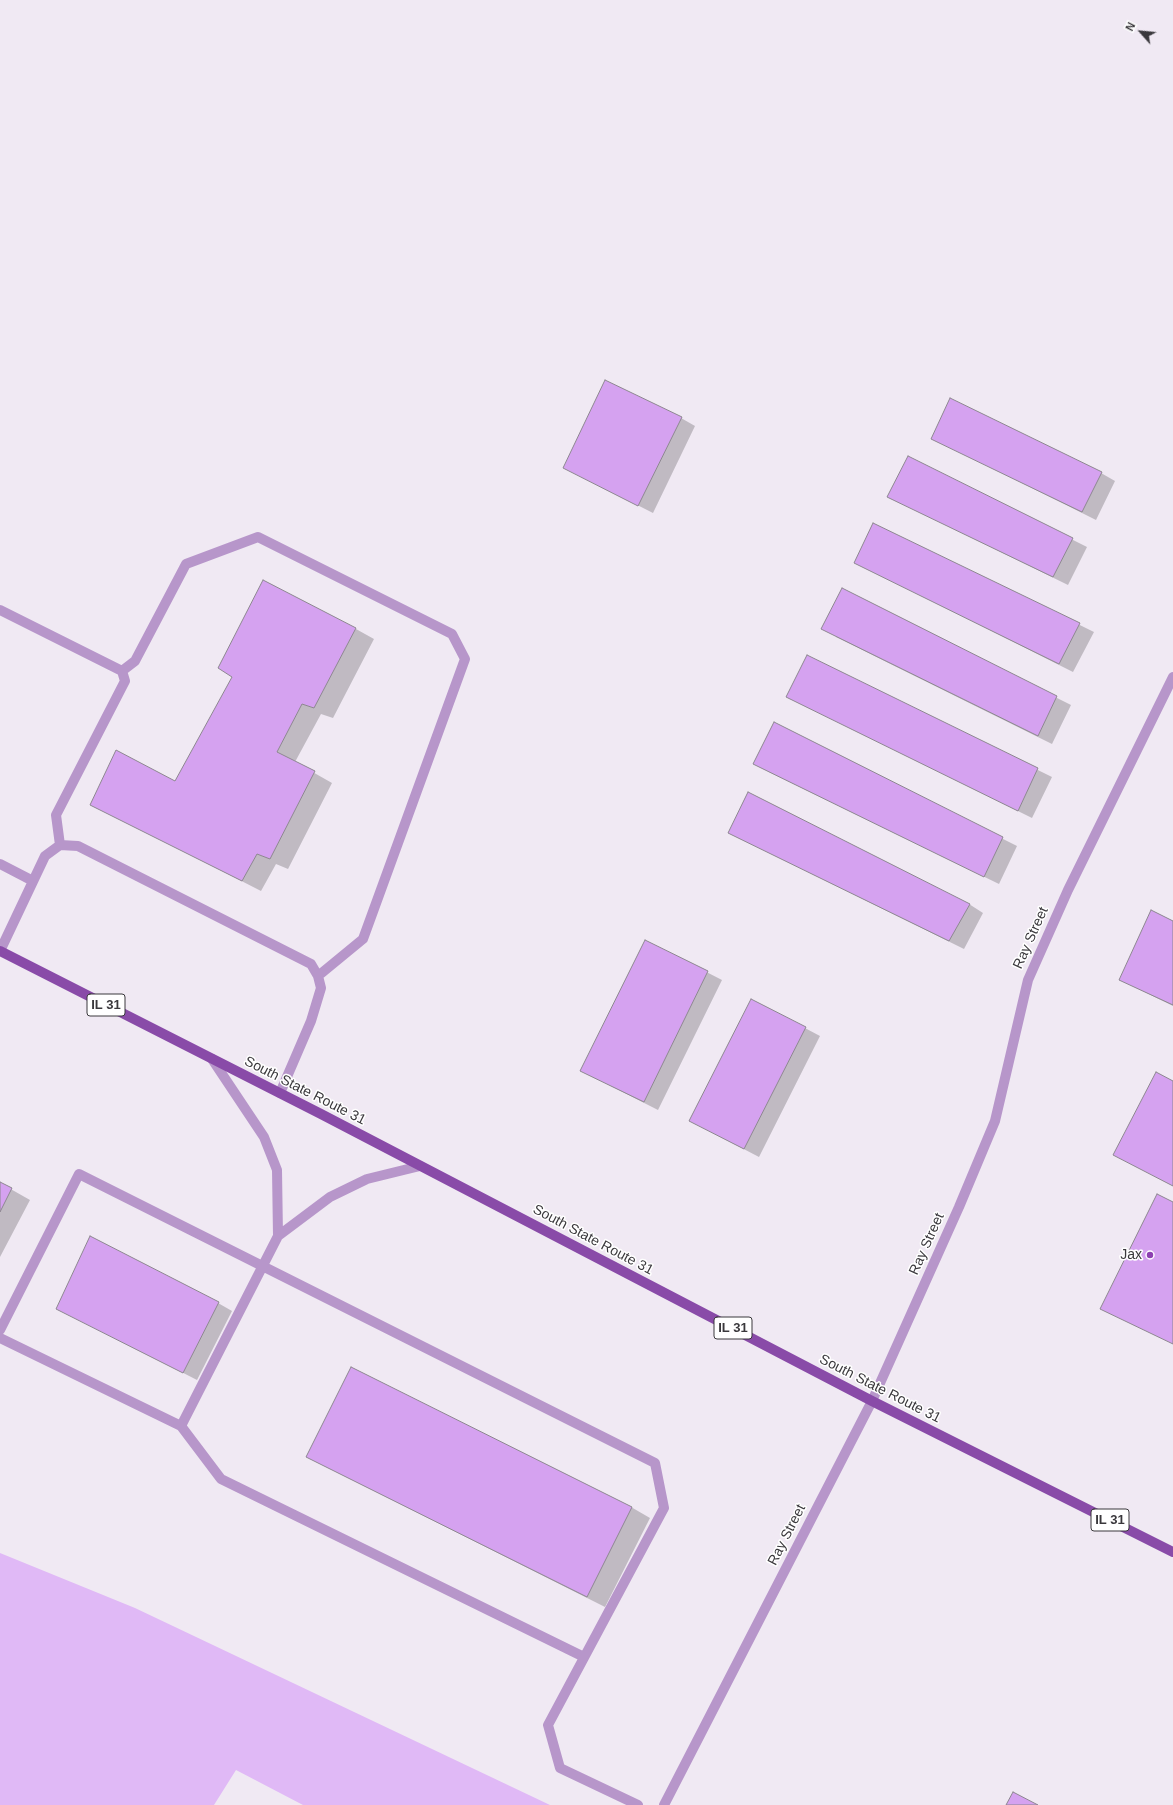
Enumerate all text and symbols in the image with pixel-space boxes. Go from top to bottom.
north arrow [1121,12,1161,52]
text: N [1123,20,1137,33]
street label: Ray Street [1010,904,1052,972]
road number: IL 31 [87,994,125,1016]
street label: South State Route 31 [242,1053,368,1129]
street label: South State Route 31 [530,1201,656,1279]
street label: Ray Street [906,1210,948,1278]
place label: Jax [1120,1247,1142,1263]
marker: Jax [1145,1250,1155,1260]
road number: IL 31 [714,1317,752,1339]
street label: South State Route 31 [817,1351,943,1427]
street label: Ray Street [765,1502,809,1568]
road number: IL 31 [1091,1509,1129,1531]

